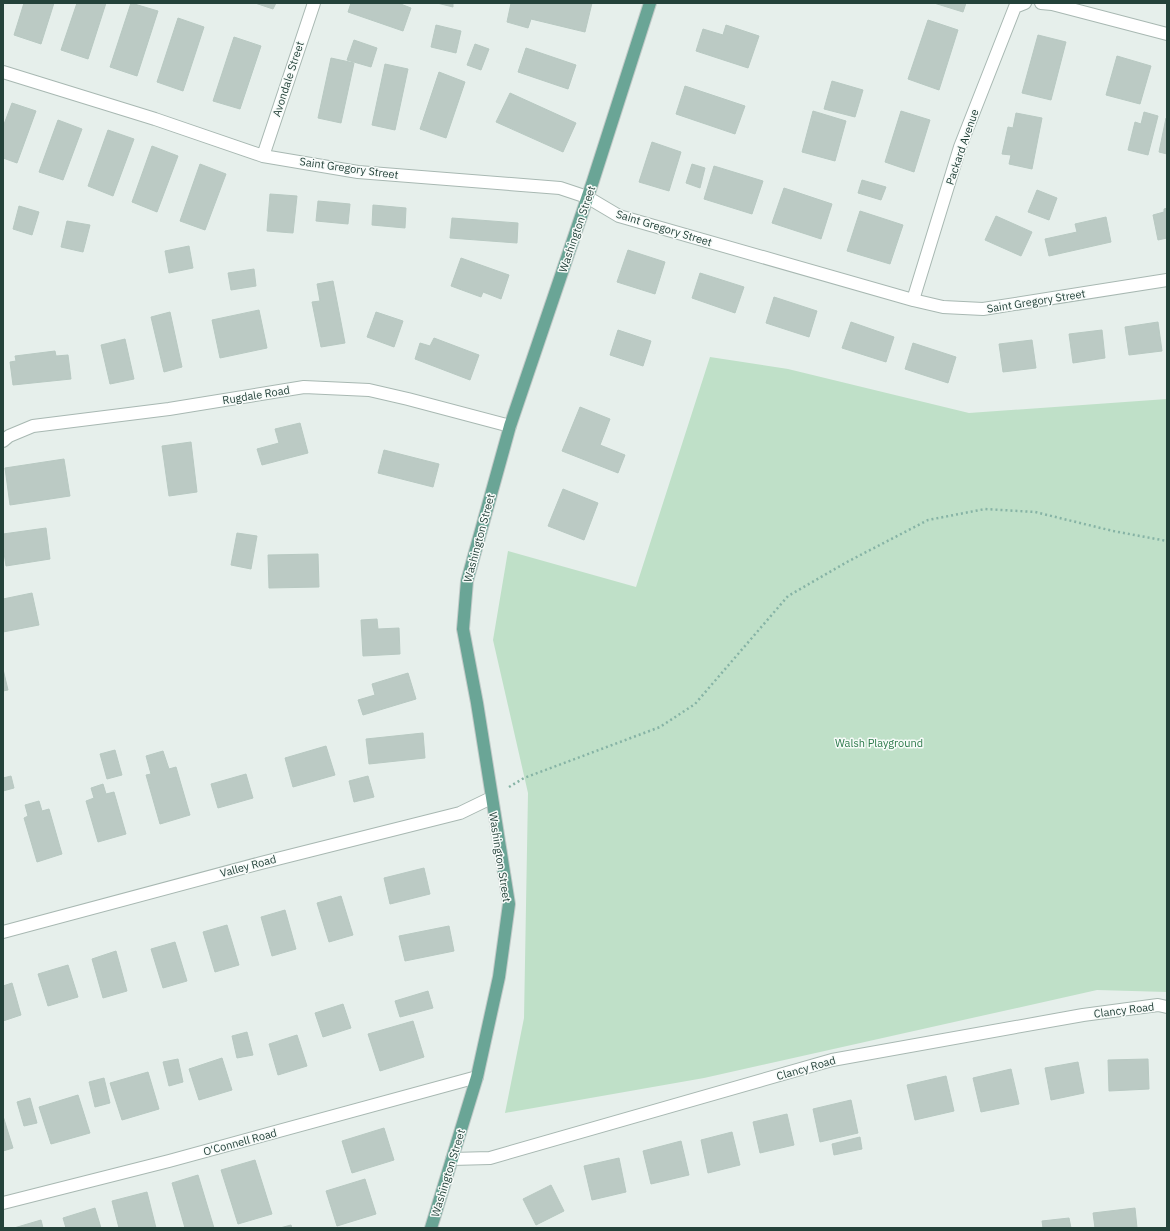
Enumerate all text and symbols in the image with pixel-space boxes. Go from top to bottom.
street label: Avondale Street [269,39,307,119]
street label: Packard Avenue [942,107,982,187]
street label: Saint Gregory Street [299,154,399,182]
street label: Washington Street [556,184,598,274]
street label: Saint Gregory Street [614,207,714,249]
street label: Saint Gregory Street [986,286,1086,316]
street label: Rugdale Road [221,383,291,407]
street label: Washington Street [460,492,498,584]
park label: Walsh Playground [835,736,923,750]
street label: Washington Street [486,811,514,903]
street label: Valley Road [218,852,278,880]
street label: Clancy Road [1093,999,1155,1021]
street label: Clancy Road [775,1053,837,1083]
street label: O'Connell Road [202,1125,278,1159]
street label: Washington Street [428,1127,468,1219]

